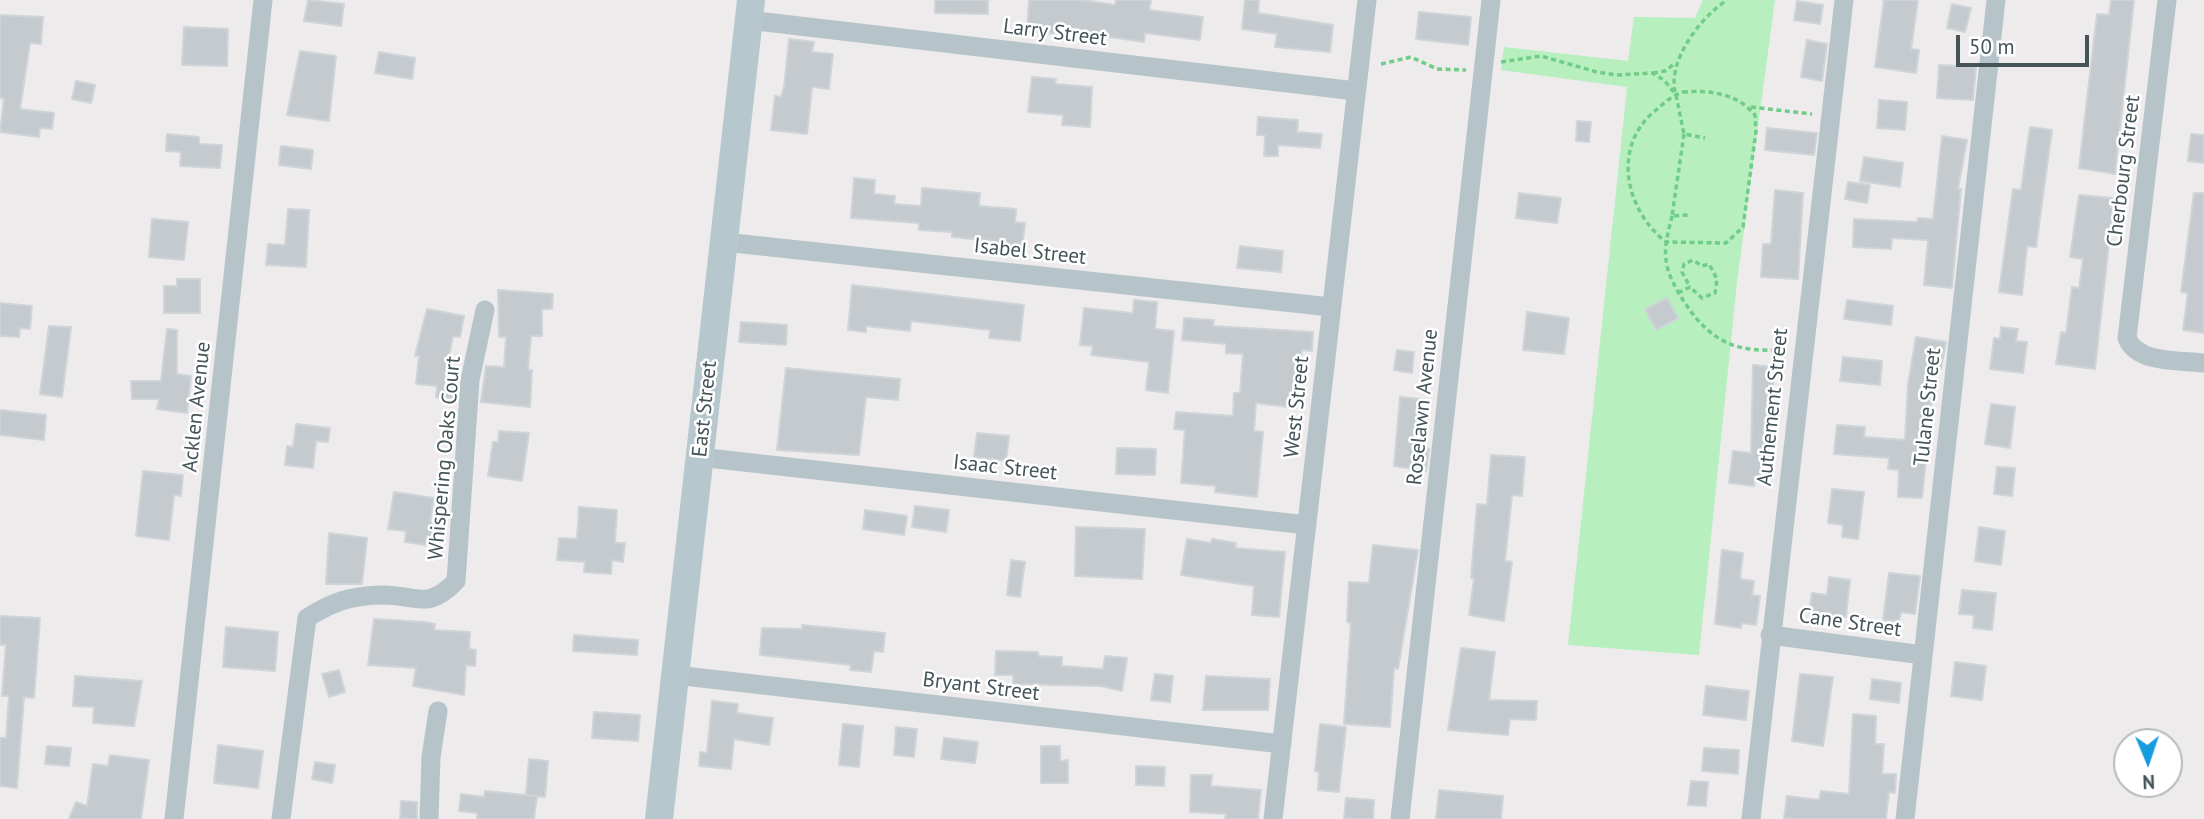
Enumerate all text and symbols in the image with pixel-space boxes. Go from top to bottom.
street label: Larry Street [1002,14,1108,52]
scale bar [1959,21,2092,65]
text: 50 m [1969,33,2015,60]
street label: Cherbourg Street [2102,94,2146,248]
street label: Isabel Street [973,234,1087,270]
street label: Authement Street [1752,327,1794,487]
street label: Roselawn Avenue [1402,328,1444,486]
street label: Acklen Avenue [178,341,216,473]
street label: Tulane Street [1909,347,1947,467]
street label: Whispering Oaks Court [424,355,466,561]
street label: West Street [1279,355,1315,459]
street label: East Street [687,360,723,458]
street label: Isaac Street [952,450,1058,486]
street label: Cane Street [1797,603,1903,643]
street label: Bryant Street [921,667,1041,707]
north arrow [2113,728,2183,798]
text: N [2142,770,2155,794]

